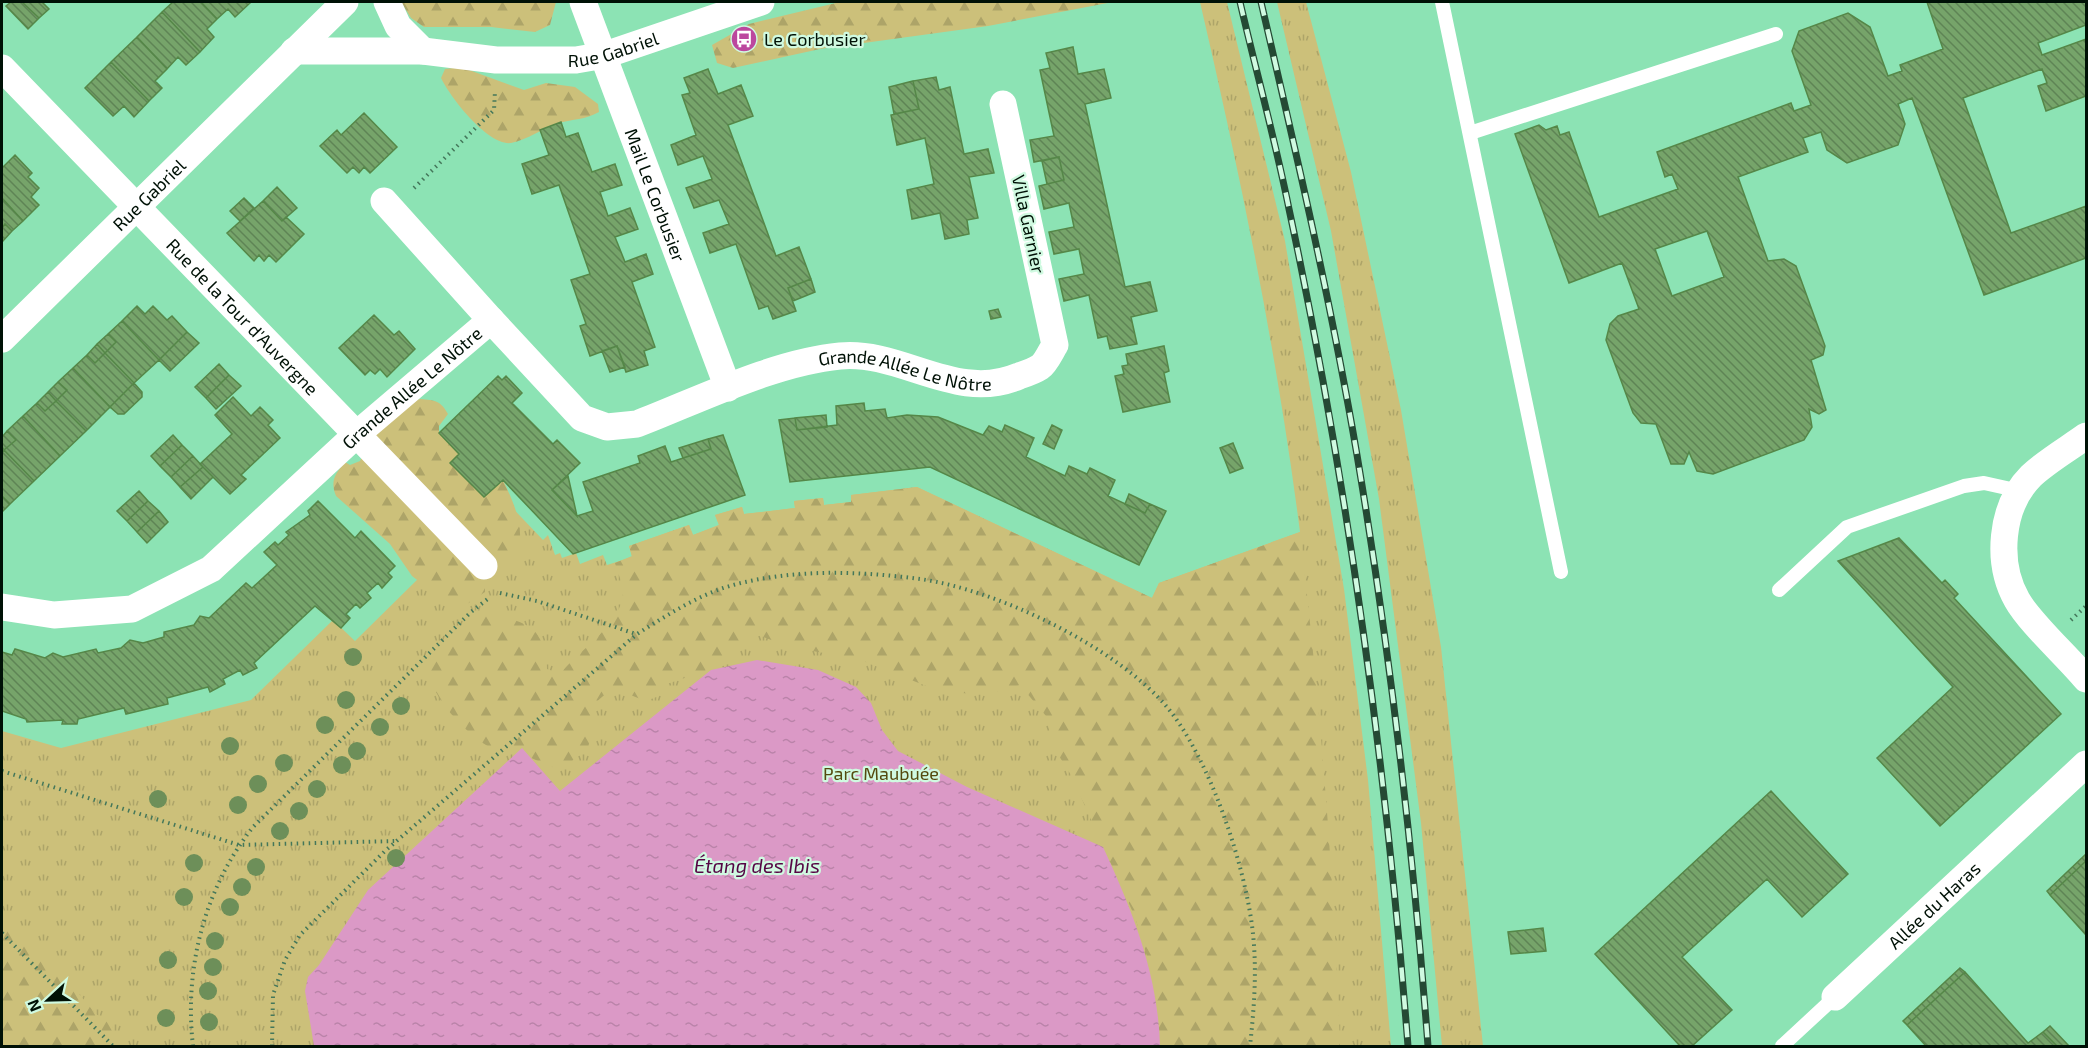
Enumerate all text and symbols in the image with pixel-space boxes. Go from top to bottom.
bus stop icon: Le Corbusier [729,24,759,54]
street label: Rue Gabriel [568,26,662,71]
place label: Le Corbusier [764,28,866,50]
street label: Mail Le Corbusier [620,125,690,265]
street label: Rue Gabriel [108,154,190,235]
street label: Villa Garnier [1008,173,1050,275]
street label: Rue de la Tour d'Auvergne [162,234,323,399]
street label: Grande Allée Le Nôtre [337,322,486,453]
street label: Grande Allée Le Nôtre [817,344,992,395]
park label: Parc Maubuée [823,762,939,784]
water label: Étang des Ibis [694,853,820,877]
street label: Allée du Haras [1883,857,1985,953]
north arrow [18,970,78,1030]
text: N [23,997,45,1015]

